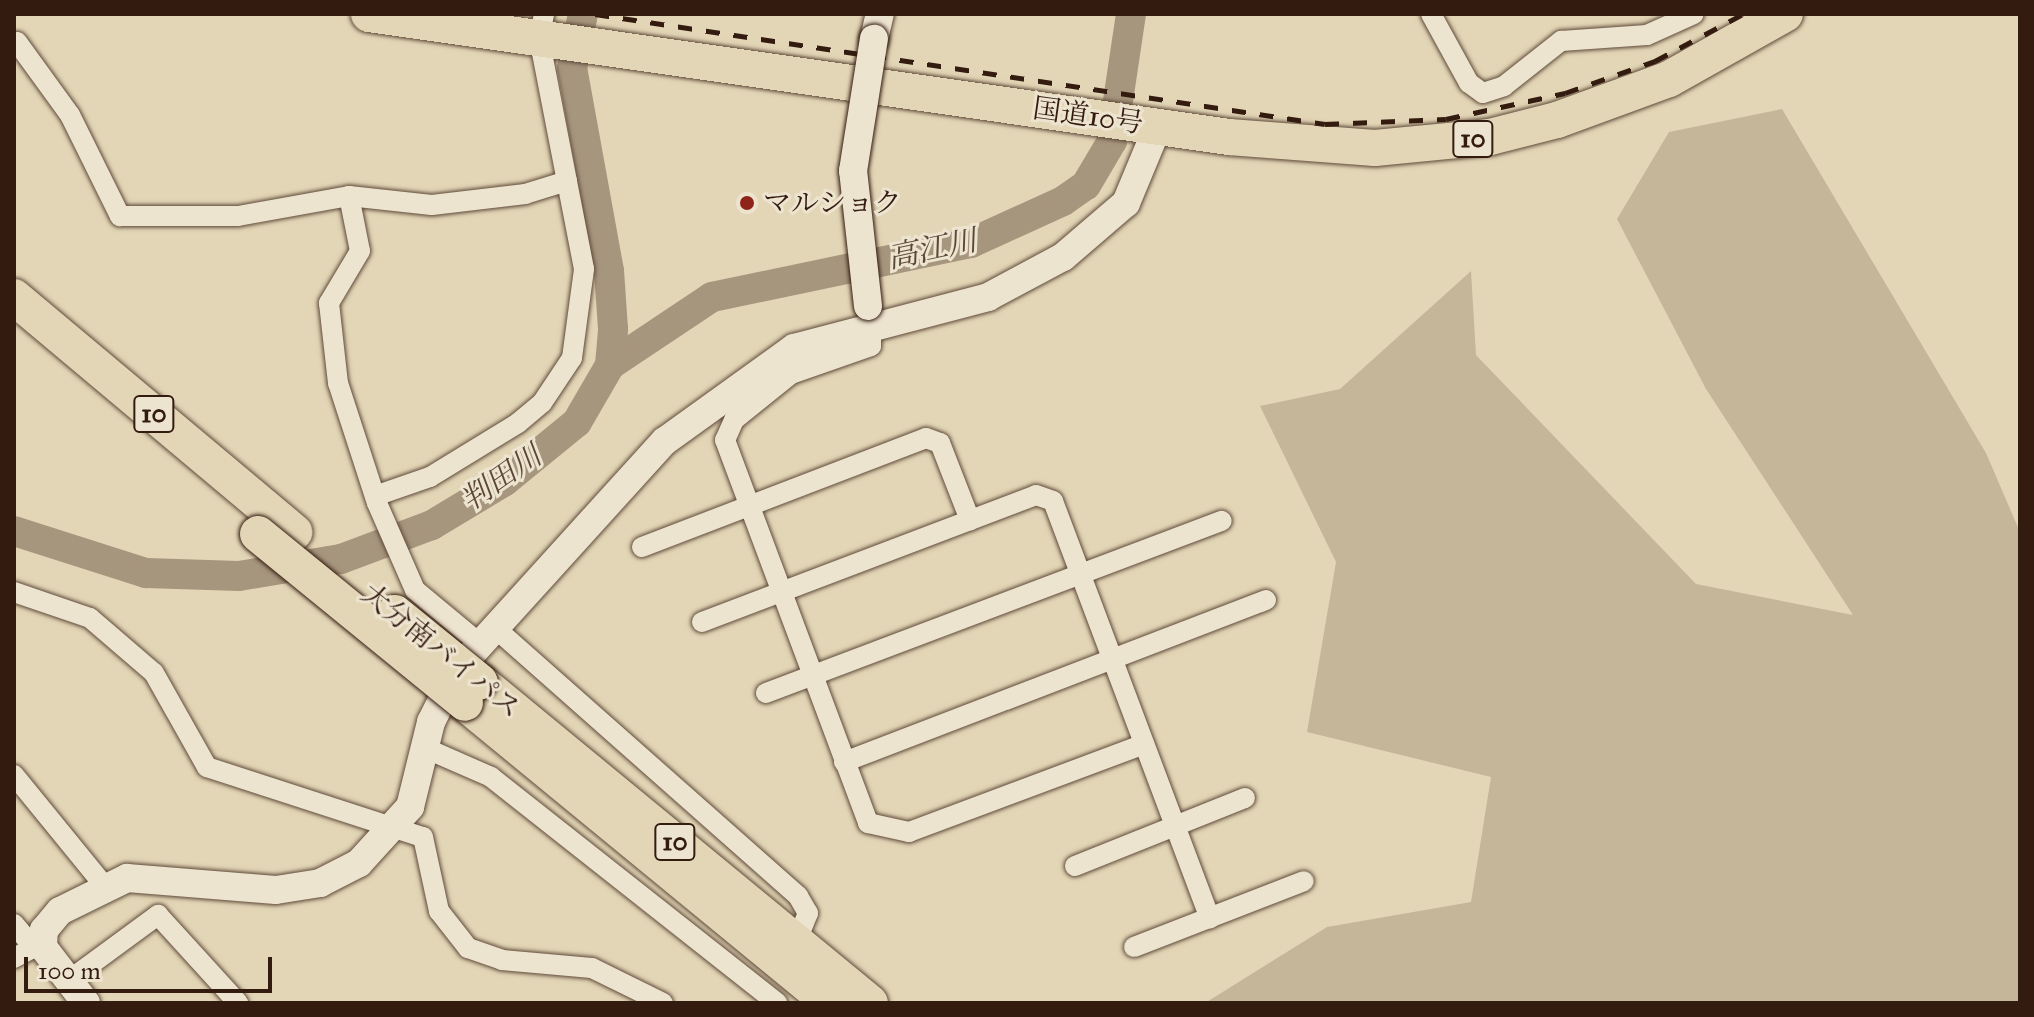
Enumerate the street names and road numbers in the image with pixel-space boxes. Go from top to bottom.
street label: 国道10号 [1031,92,1145,140]
road number: 10 [1451,117,1495,161]
road number: 10 [132,392,176,436]
street label: 大分南バイパス [354,576,528,726]
road number: 10 [653,820,697,864]

